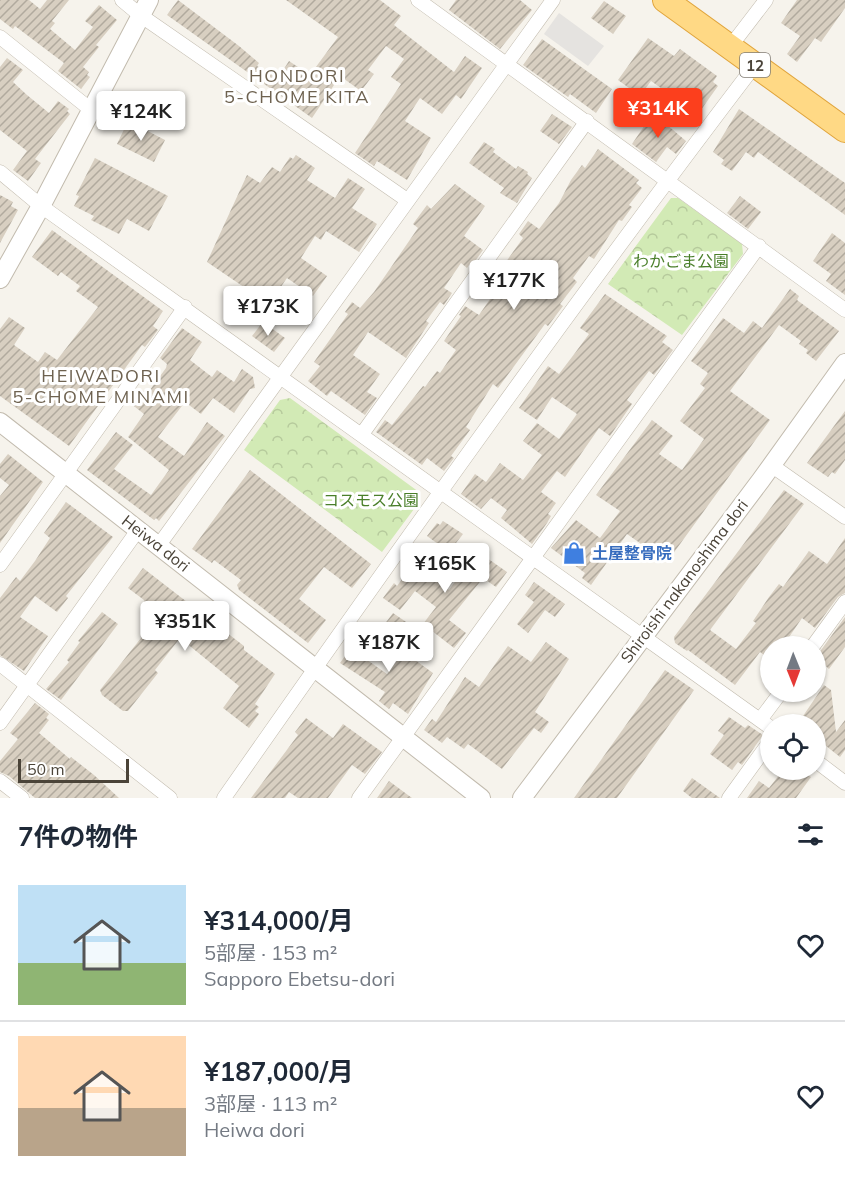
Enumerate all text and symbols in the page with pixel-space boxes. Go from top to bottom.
road number: 12 [740,53,770,77]
district label: HONDORI 5-CHOME KITA [224,64,370,108]
pin: ¥314K [616,88,700,139]
pin: ¥124K [99,91,183,142]
text: ¥314K [627,95,689,120]
text: ¥124K [110,98,172,123]
park label: わかごま公園 [633,251,729,271]
pin: ¥177K [472,260,556,311]
text: ¥177K [483,267,545,292]
pin: ¥173K [226,286,310,337]
text: ¥173K [237,293,299,318]
district label: HEIWADORI 5-CHOME MINAMI [12,364,190,408]
park label: コスモス公園 [323,490,419,510]
street label: Shiroishi nakanoshima dori [616,495,752,667]
street label: Heiwa dori [118,510,194,576]
shop icon: 土屋整骨院 [561,540,587,566]
pin: ¥165K [403,543,487,594]
place label: 土屋整骨院 [592,543,672,563]
text: ¥165K [414,550,476,575]
pin: ¥351K [143,601,227,652]
text: ¥351K [154,608,216,633]
pin: ¥187K [347,622,431,673]
text: ¥187K [358,629,420,654]
north arrow [760,636,826,702]
map controls [760,636,826,780]
button: locate [760,714,826,780]
scale bar [18,756,129,784]
text: 50 m [27,759,64,779]
icon: filters [794,818,827,851]
text: 7件の物件 [18,820,138,853]
text: ¥314,000/月 [204,904,354,937]
icon: home [66,909,138,981]
icon: heart [794,929,827,962]
text: 5部屋 · 153 m² [204,940,337,965]
text: Sapporo Ebetsu-dori [204,966,395,991]
text: ¥187,000/月 [204,1055,354,1088]
icon: home [66,1060,138,1132]
icon: heart [794,1080,827,1113]
text: 3部屋 · 113 m² [204,1091,337,1116]
text: Heiwa dori [204,1117,305,1142]

